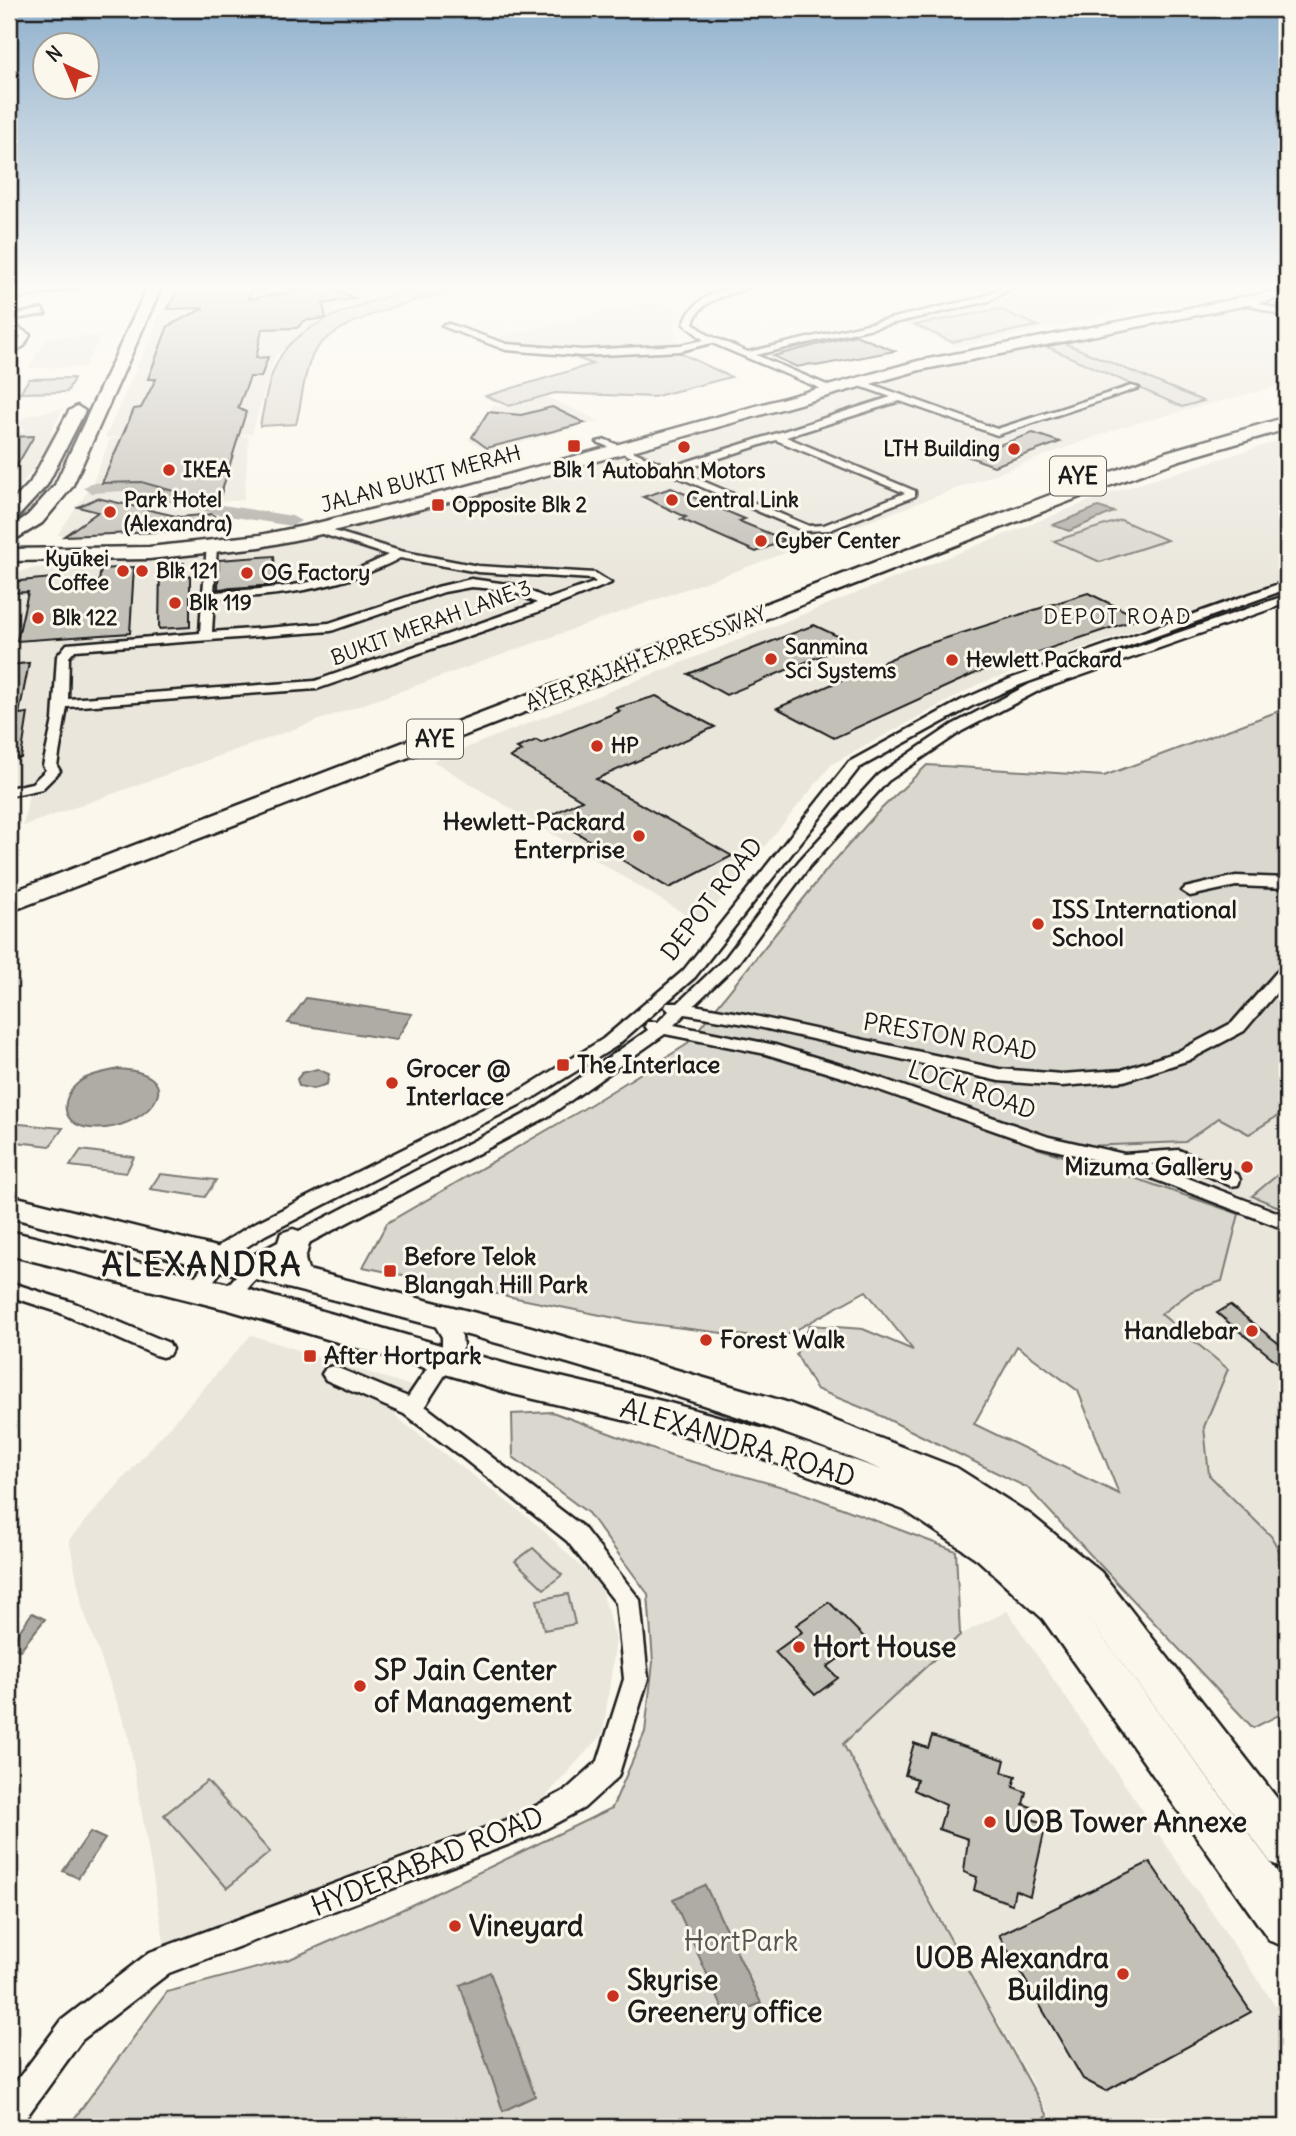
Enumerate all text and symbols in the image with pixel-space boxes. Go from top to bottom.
north arrow [32,32,102,102]
text: N [41,41,67,67]
place label: LTH Building [883,435,1000,462]
marker: Blk 1 [566,438,582,454]
street label: JALAN BUKIT MERAH [318,439,524,518]
marker: Autobahn Motors [676,439,692,455]
marker: LTH Building [1006,441,1022,457]
place label: IKEA [183,456,231,483]
place label: Blk 1 [553,456,595,483]
road number: AYE [1050,456,1106,496]
place label: Autobahn Motors [602,457,766,484]
marker: IKEA [161,462,177,478]
place label: Park Hotel (Alexandra) [124,486,232,537]
place label: Central Link [686,486,799,513]
place label: Opposite Blk 2 [452,491,588,518]
marker: Central Link [664,492,680,508]
marker: Opposite Blk 2 [430,497,446,513]
marker: Park Hotel (Alexandra) [102,504,118,520]
place label: Cyber Center [775,527,901,554]
marker: Cyber Center [753,533,769,549]
place label: Kyūkei Coffee [45,545,109,596]
place label: Blk 121 [156,557,218,584]
place label: OG Factory [261,559,370,586]
marker: Kyūkei Coffee [115,563,131,579]
marker: Blk 121 [134,563,150,579]
marker: OG Factory [239,565,255,581]
street label: BUKIT MERAH LANE 3 [327,574,535,671]
place label: Blk 119 [189,589,252,616]
marker: Blk 119 [167,595,183,611]
street label: AYER RAJAH EXPRESSWAY [522,599,770,716]
district label: DEPOT ROAD [1043,603,1193,630]
place label: Blk 122 [52,604,118,631]
marker: Blk 122 [30,610,46,626]
place label: Sanmina Sci Systems [785,633,897,684]
place label: Hewlett Packard [966,646,1123,673]
marker: Sanmina Sci Systems [763,651,779,667]
marker: Hewlett Packard [944,652,960,668]
road number: AYE [407,720,463,758]
place label: HP [611,732,639,759]
marker: HP [589,738,605,754]
place label: Hewlett-Packard Enterprise [443,806,625,864]
marker: Hewlett-Packard Enterprise [631,828,647,844]
street label: DEPOT ROAD [654,831,769,966]
place label: ISS International School [1052,894,1237,952]
marker: ISS International School [1030,916,1046,932]
street label: PRESTON ROAD [861,1006,1039,1066]
place label: The Interlace [577,1049,720,1079]
place label: Grocer @ Interlace [406,1053,511,1111]
street label: LOCK ROAD [904,1053,1040,1125]
marker: The Interlace [555,1057,571,1073]
marker: Grocer @ Interlace [384,1075,400,1091]
place label: Mizuma Gallery [1064,1151,1233,1181]
marker: Mizuma Gallery [1239,1159,1255,1175]
place label: Before Telok Blangah Hill Park [404,1241,588,1299]
district label: ALEXANDRA [101,1244,303,1285]
marker: Before Telok Blangah Hill Park [382,1263,398,1279]
place label: Handlebar [1124,1315,1238,1345]
marker: Handlebar [1244,1323,1260,1339]
place label: Forest Walk [720,1324,845,1354]
marker: Forest Walk [698,1332,714,1348]
place label: After Hortpark [324,1340,481,1370]
marker: After Hortpark [302,1348,318,1364]
street label: ALEXANDRA ROAD [616,1389,860,1495]
place label: Hort House [813,1629,956,1665]
marker: Hort House [791,1639,807,1655]
place label: SP Jain Center of Management [374,1652,572,1720]
marker: SP Jain Center of Management [352,1678,368,1694]
street label: HYDERABAD ROAD [305,1798,549,1924]
place label: UOB Tower Annexe [1004,1804,1247,1840]
marker: UOB Tower Annexe [982,1814,998,1830]
place label: Vineyard [469,1908,584,1944]
marker: Vineyard [447,1918,463,1934]
park label: HortPark [684,1923,798,1959]
place label: UOB Alexandra Building [915,1940,1109,2008]
place label: Skyrise Greenery office [627,1962,822,2030]
marker: UOB Alexandra Building [1115,1966,1131,1982]
marker: Skyrise Greenery office [605,1988,621,2004]

